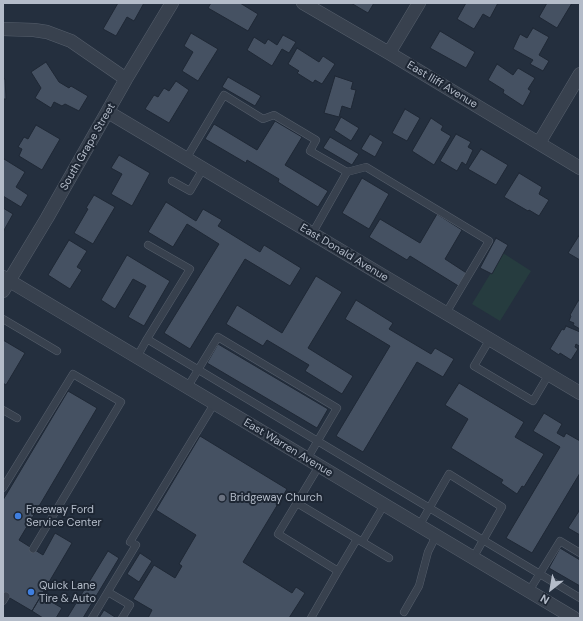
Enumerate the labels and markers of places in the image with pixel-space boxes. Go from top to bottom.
place label: Bridgeway Church [230,491,322,505]
marker: Bridgeway Church [217,493,227,503]
place label: Freeway Ford Service Center [26,503,102,529]
marker: Freeway Ford Service Center [13,511,23,521]
place label: Quick Lane Tire & Auto [39,579,96,605]
marker: Quick Lane Tire & Auto [26,587,36,597]

